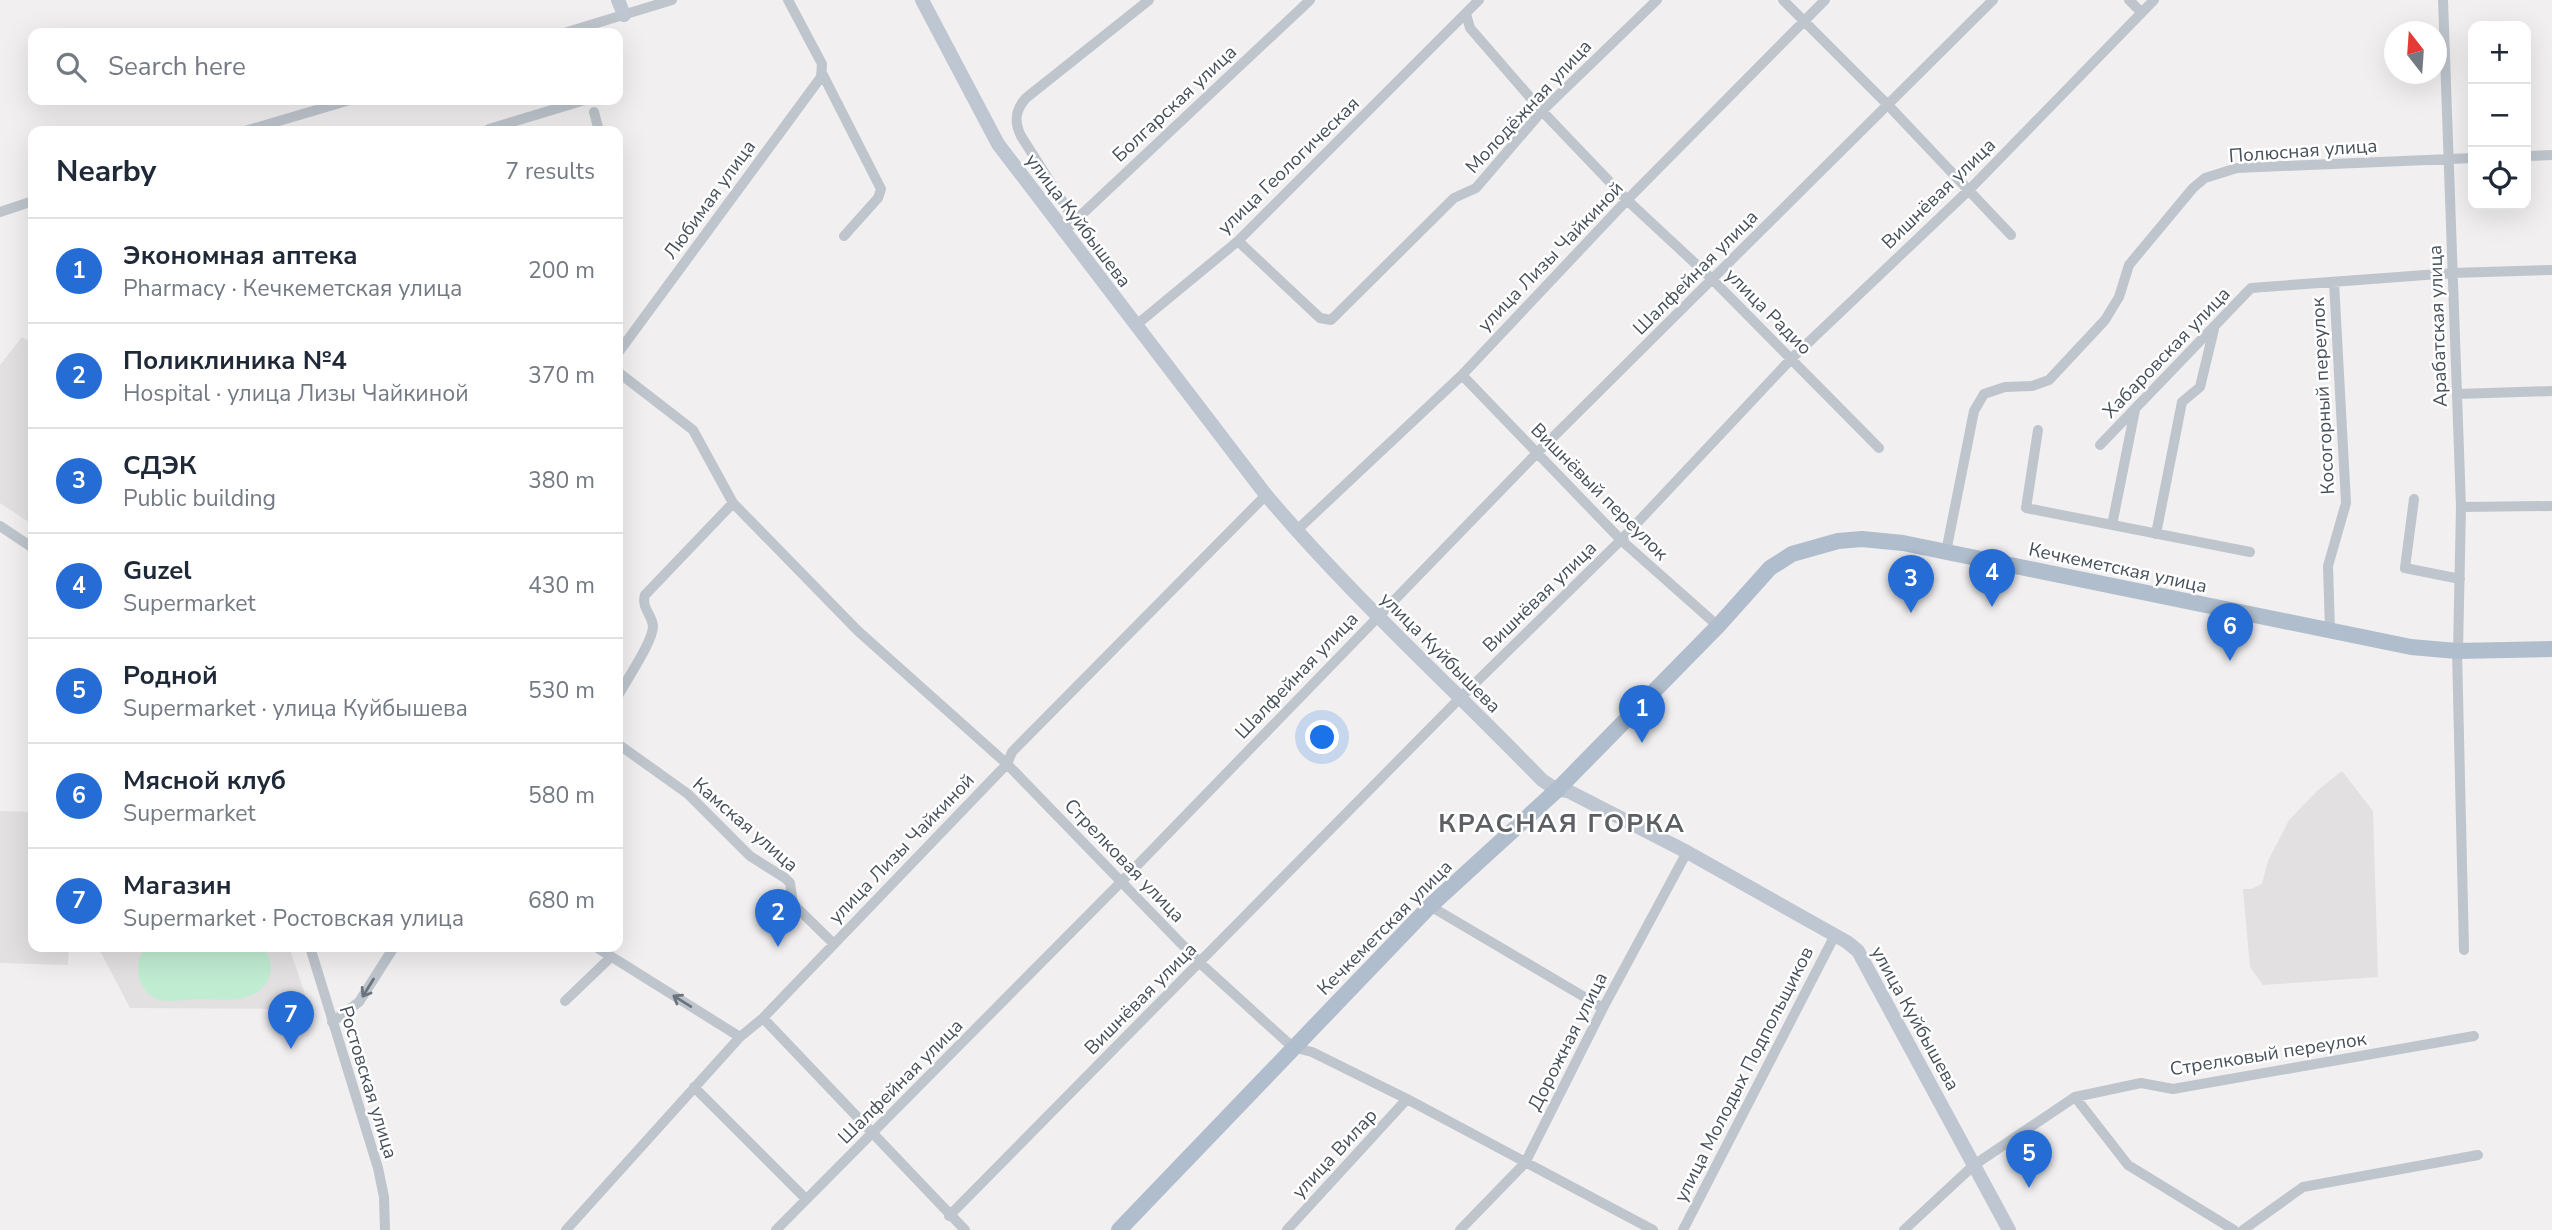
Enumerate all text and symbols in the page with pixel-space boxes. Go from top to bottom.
north arrow [2384,21,2447,84]
map controls [2468,21,2531,210]
button: + [2468,21,2531,84]
search box [28,28,623,105]
street label: Молодёжная улица [1460,34,1598,179]
street label: Болгарская улица [1107,39,1242,168]
icon: search [52,48,90,86]
text: Search here [108,49,246,84]
button: − [2468,84,2531,147]
street label: улица Геологическая [1212,91,1365,240]
street label: Вишнёвая улица [1876,133,2001,255]
street label: Полюсная улица [2228,133,2378,169]
street label: Любимая улица [658,135,762,264]
button: locate [2468,147,2531,210]
street label: улица Куйбышева [1019,148,1137,293]
text: Nearby [56,151,156,192]
text: 7 results [505,156,595,187]
street label: улица Лизы Чайкиной [1472,176,1629,337]
street label: Шалфейная улица [1627,204,1764,341]
text: Экономная аптека [123,238,358,273]
street label: Арабатская улица [2422,245,2454,407]
text: 1 [72,255,86,286]
text: 200 m [528,255,595,286]
street label: улица Радио [1719,263,1817,361]
text: Pharmacy · Кечкеметская улица [123,273,463,304]
street label: Хабаровская улица [2097,281,2236,424]
street label: Косогорный переулок [2305,297,2341,495]
text: Поликлиника №4 [123,343,347,378]
text: 2 [72,360,86,391]
text: 370 m [528,360,595,391]
text: Hospital · улица Лизы Чайкиной [123,378,469,409]
street label: Вишнёвый переулок [1525,417,1674,566]
text: СДЭК [123,448,197,483]
text: 3 [72,465,86,496]
text: 380 m [528,465,595,496]
text: Public building [123,483,276,514]
street label: Вишнёвая улица [1477,536,1602,658]
street label: Кечкеметская улица [2026,536,2209,600]
pin: 4 [1969,549,2015,607]
text: Guzel [123,553,192,588]
pin: 3 [1888,555,1934,613]
text: 4 [72,570,86,601]
text: 430 m [528,570,595,601]
street label: улица Куйбышева [1374,586,1507,719]
text: Supermarket [123,588,256,619]
pin: 6 [2207,603,2253,661]
street label: Шалфейная улица [1229,607,1364,745]
text: Родной [123,658,218,693]
text: 5 [72,675,86,706]
text: 530 m [528,675,595,706]
pin: 1 [1619,685,1665,743]
text: Supermarket · улица Куйбышева [123,693,468,724]
your location [1305,720,1339,754]
text: Мясной клуб [123,763,286,798]
street label: улица Лизы Чайкиной [823,768,980,929]
street label: Камская улица [687,772,804,878]
text: 6 [72,780,86,811]
text: 580 m [528,780,595,811]
street label: Стрелковая улица [1058,793,1190,928]
text: Supermarket [123,798,256,829]
district label: КРАСНАЯ ГОРКА [1438,806,1686,841]
street label: Кечкеметская улица [1311,854,1458,1001]
text: Магазин [123,868,232,903]
text: 7 [72,885,86,916]
text: 680 m [528,885,595,916]
pin: 2 [755,889,801,947]
text: Supermarket · Ростовская улица [123,903,464,934]
street label: Вишнёвая улица [1079,937,1203,1061]
street label: улица Молодых Подпольщиков [1668,942,1820,1207]
street label: улица Куйбышева [1865,942,1966,1095]
street label: Дорожная улица [1522,968,1614,1115]
one-way arrow [360,978,374,998]
pin: 7 [268,991,314,1049]
one-way arrow [673,993,693,1007]
street label: Ростовская улица [332,1003,404,1162]
street label: Шалфейная улица [832,1013,969,1150]
street label: Стрелковый переулок [2168,1026,2368,1082]
street label: улица Вилар [1286,1103,1383,1204]
pin: 5 [2006,1130,2052,1188]

